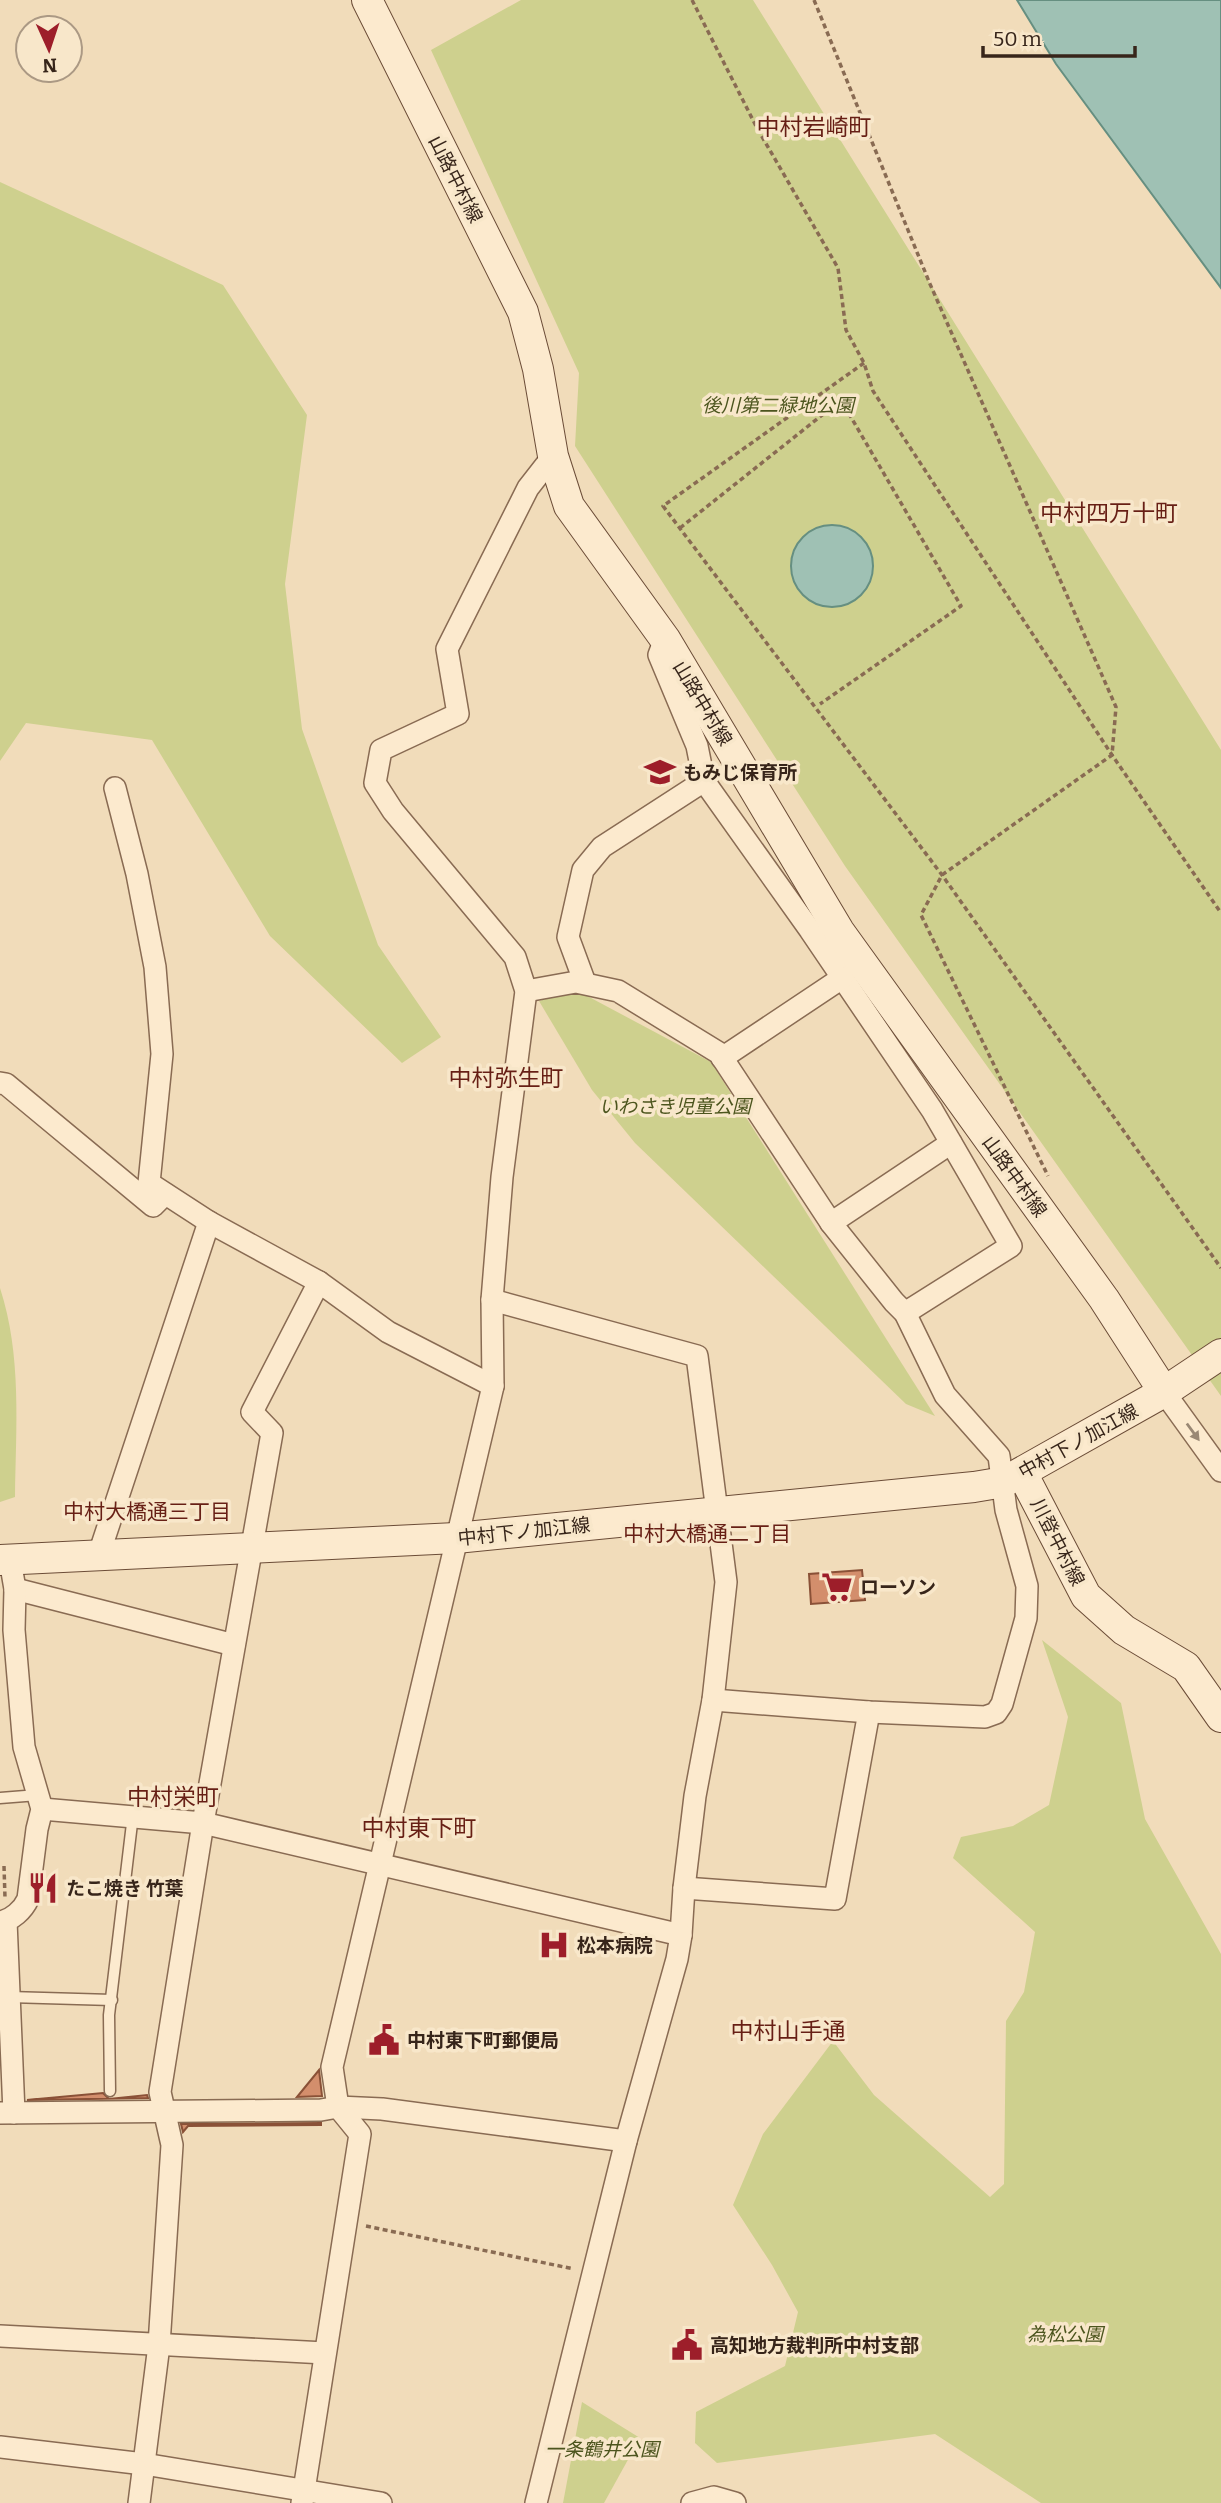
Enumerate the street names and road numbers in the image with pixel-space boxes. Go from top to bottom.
street label: 山路中村線 [424,132,487,227]
street label: 山路中村線 [668,657,737,750]
street label: 山路中村線 [977,1131,1052,1221]
street label: 中村下ノ加江線 [1014,1399,1142,1484]
street label: 川登中村線 [1026,1495,1089,1590]
street label: 中村下ノ加江線 [457,1513,591,1550]

